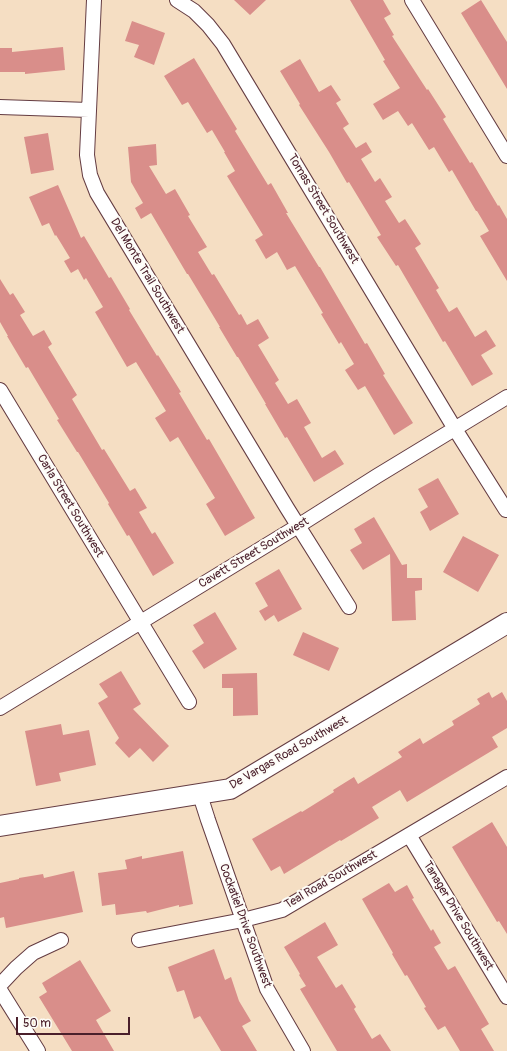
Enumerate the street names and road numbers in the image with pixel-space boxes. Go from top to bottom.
street label: Tomas Street Southwest [284,151,362,267]
street label: Del Monte Trail Southwest [107,216,187,336]
street label: Carla Street Southwest [34,452,106,560]
street label: Cavett Street Southwest [196,514,312,592]
street label: De Vargas Road Southwest [227,713,351,793]
street label: Teal Road Southwest [282,848,380,912]
street label: Tanager Drive Southwest [420,859,496,973]
street label: Cockatiel Drive Southwest [216,862,274,990]

